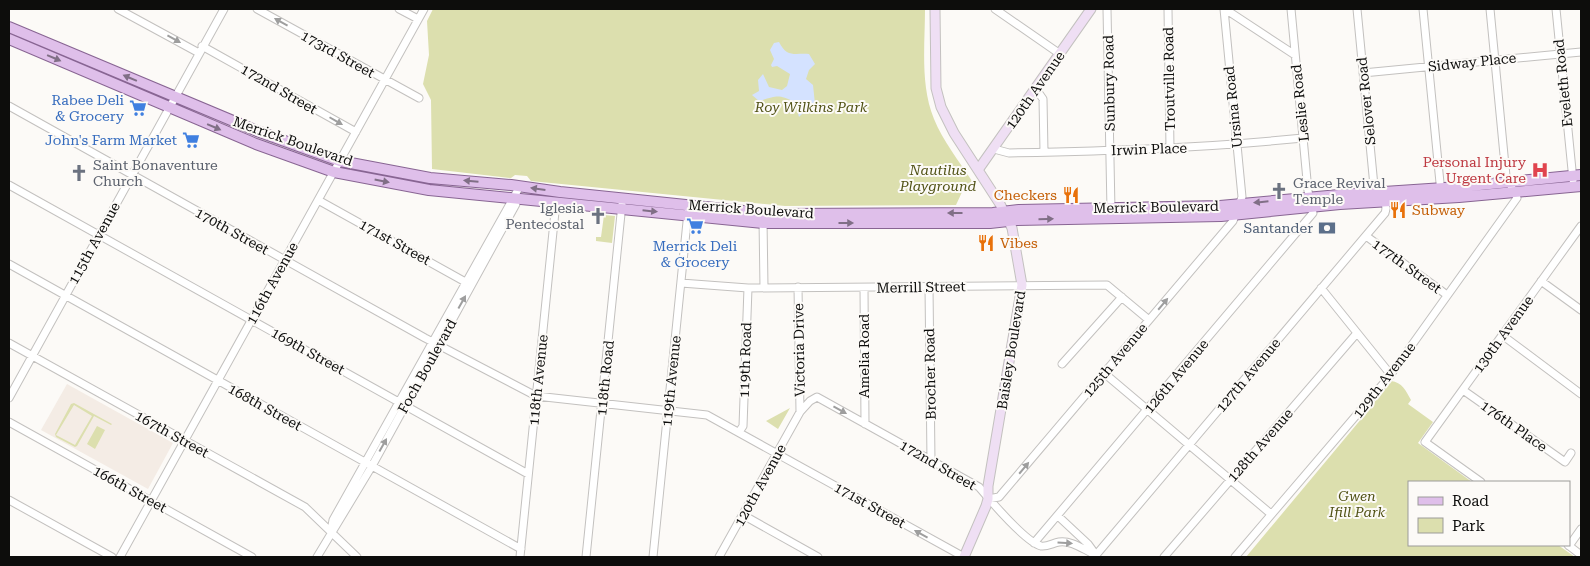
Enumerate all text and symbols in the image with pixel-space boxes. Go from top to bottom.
one-way arrow [274,18,289,26]
street label: 173rd Street [298,27,378,81]
street label: Troutville Road [1160,27,1178,131]
one-way arrow [166,35,181,43]
street label: Sunbury Road [1100,35,1118,131]
street label: Eveleth Road [1550,38,1576,128]
street label: 120th Avenue [1002,48,1068,132]
street label: Sidway Place [1427,49,1517,75]
one-way arrow [46,55,61,63]
street label: Selover Road [1353,56,1379,146]
street label: 172nd Street [238,61,320,117]
street label: Leslie Road [1288,64,1312,142]
street label: Ursina Road [1221,65,1245,149]
one-way arrow [122,74,137,82]
place label: Rabee Deli & Grocery [52,92,125,124]
supermarket icon: Rabee Deli & Grocery [128,98,148,118]
park label: Roy Wilkins Park [754,99,868,115]
street label: Merrick Boulevard [231,113,355,169]
one-way arrow [329,117,344,125]
one-way arrow [207,123,221,131]
supermarket icon: John's Farm Market [181,130,201,150]
place label: John's Farm Market [45,132,177,148]
street label: Irwin Place [1111,140,1188,158]
place label: Personal Injury Urgent Care [1423,154,1527,186]
place label: Saint Bonaventure Church [93,157,218,189]
hospital icon: Personal Injury Urgent Care [1530,160,1550,180]
park label: Nautilus Playground [899,162,977,194]
church icon: Saint Bonaventure Church [69,163,89,183]
place label: Grace Revival Temple [1293,175,1386,207]
one-way arrow [374,177,389,185]
one-way arrow [463,177,479,185]
church icon: Grace Revival Temple [1269,181,1289,201]
one-way arrow [529,184,545,192]
restaurant icon: Checkers [1061,185,1081,205]
place label: Checkers [994,187,1057,203]
street label: Merrick Boulevard [688,197,814,221]
street label: Merrick Boulevard [1093,198,1219,216]
one-way arrow [1253,198,1269,206]
street label: 115th Avenue [65,199,123,287]
place label: Iglesia Pentecostal [506,200,585,232]
restaurant icon: Subway [1388,200,1408,220]
place label: Subway [1412,202,1466,218]
street label: 170th Street [192,204,272,258]
church icon: Iglesia Pentecostal [588,206,608,226]
one-way arrow [642,207,658,215]
one-way arrow [947,209,963,217]
one-way arrow [1038,215,1054,223]
street label: 171st Street [357,216,433,268]
supermarket icon: Merrick Deli & Grocery [685,216,705,236]
bank icon: Santander [1317,218,1337,238]
one-way arrow [839,219,855,227]
place label: Santander [1243,220,1313,236]
restaurant icon: Vibes [976,233,996,253]
place label: Vibes [1000,235,1038,251]
street label: 177th Street [1369,236,1445,296]
place label: Merrick Deli & Grocery [653,238,738,270]
street label: 116th Avenue [243,239,301,327]
street label: Merrill Street [876,278,966,296]
street label: Baisley Boulevard [994,289,1028,411]
street label: 130th Avenue [1470,292,1537,376]
one-way arrow [458,295,466,310]
one-way arrow [1157,298,1168,311]
street label: Victoria Drive [790,303,808,397]
street label: Amelia Road [856,314,872,398]
street label: Foch Boulevard [394,316,460,416]
street label: 125th Avenue [1079,320,1151,400]
street label: 119th Road [736,322,754,398]
street label: 169th Street [268,324,348,378]
street label: Brocher Road [921,328,939,420]
street label: 118th Avenue [525,333,551,426]
street label: 119th Avenue [658,334,684,427]
street label: 127th Avenue [1212,335,1284,415]
street label: 126th Avenue [1140,336,1212,416]
street label: 118th Road [593,339,617,416]
street label: 129th Avenue [1350,339,1419,421]
street label: 168th Street [225,380,305,434]
street label: 176th Place [1478,397,1551,455]
street label: 128th Avenue [1224,405,1296,485]
one-way arrow [832,406,847,414]
street label: 167th Street [132,407,212,461]
street label: 172nd Street [897,437,979,493]
one-way arrow [379,438,387,452]
street label: 120th Avenue [731,441,789,529]
street label: 166th Street [90,462,170,516]
one-way arrow [1018,462,1029,475]
street label: 171st Street [832,479,908,531]
legend [1408,481,1570,546]
park label: Gwen Ifill Park [1328,488,1386,520]
text: Road [1452,492,1489,510]
text: Park [1452,517,1486,535]
one-way arrow [914,529,928,538]
one-way arrow [1058,540,1074,548]

